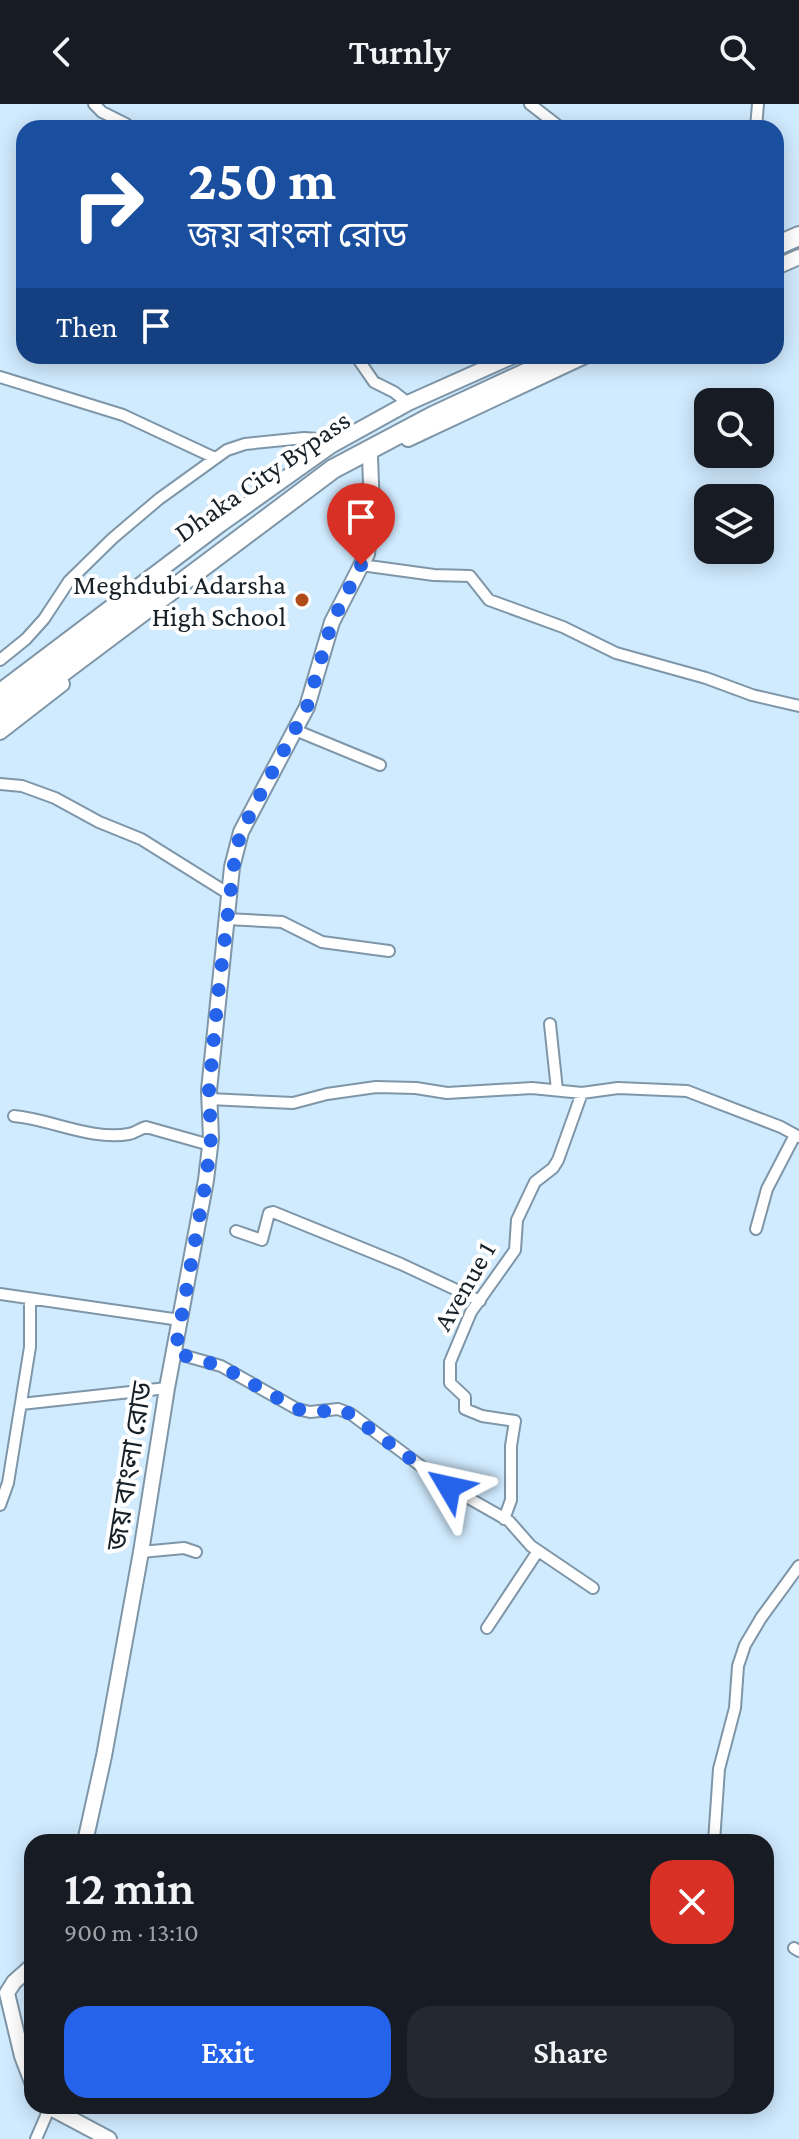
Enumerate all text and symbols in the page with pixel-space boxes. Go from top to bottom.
icon: back [40,30,84,74]
icon: search [715,30,759,74]
text: Turnly [349,32,450,72]
text: 250 m [188,149,336,211]
icon: right [56,152,160,256]
text: জয় বাংলা রোড [188,215,407,255]
icon: arrive [134,304,178,348]
text: Then [56,310,118,343]
map controls [694,388,774,564]
button: search [694,388,774,468]
street label: Dhaka City Bypass [168,404,356,548]
pin [327,483,395,565]
button: layers [694,484,774,564]
icon: arrive [339,495,383,539]
place label: Meghdubi Adarsha High School [73,569,286,632]
marker: Meghdubi Adarsha High School [293,591,311,609]
street label: Avenue 1 [426,1236,502,1336]
street label: জয় বাংলা রোড [100,1378,158,1554]
position arrow [407,1445,491,1529]
button: close [650,1860,734,1944]
text: 12 min [64,1861,194,1914]
text: 900 m · 13:10 [64,1918,199,1947]
button: Exit [64,2006,391,2098]
button: Share [407,2006,734,2098]

